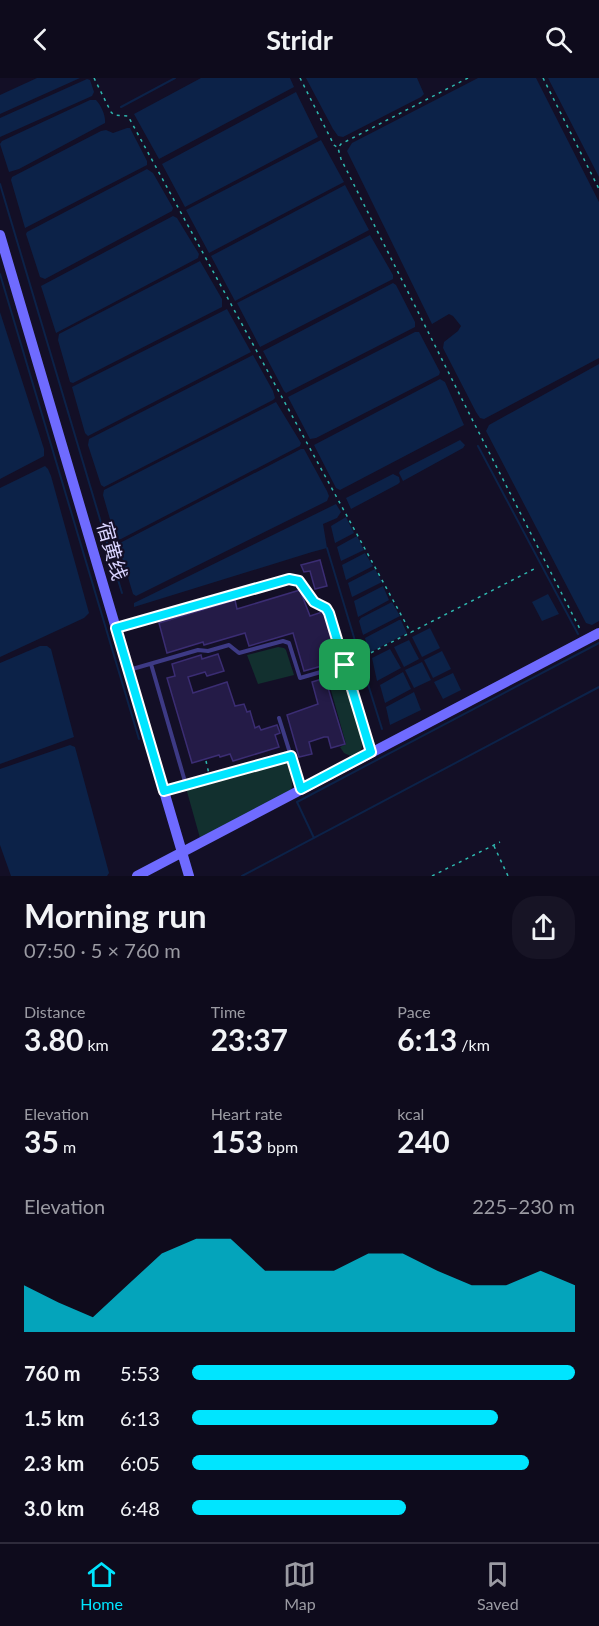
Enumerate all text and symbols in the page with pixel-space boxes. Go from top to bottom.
icon: back [24,23,57,56]
text: Stridr [266,23,333,56]
icon: search [542,23,575,56]
street label: 宿黄线 [93,519,133,583]
pin [319,639,370,690]
icon: arrive [328,648,361,681]
text: Morning run [24,895,207,935]
button: share [512,896,575,959]
text: 07:50 · 5 × 760 m [24,938,181,962]
text: Distance [24,1002,85,1021]
text: Time [211,1002,246,1021]
text: Pace [397,1002,431,1021]
text: 3.80 [24,1021,83,1057]
text: 23:37 [211,1021,288,1057]
text: 6:13 [397,1021,457,1057]
text: km [83,1035,109,1054]
text: /km [457,1035,490,1054]
text: Elevation [24,1104,89,1123]
text: Heart rate [211,1104,282,1123]
text: kcal [397,1104,424,1123]
text: 35 [24,1123,59,1159]
text: 153 [211,1123,263,1159]
text: 240 [397,1123,450,1159]
text: m [59,1137,76,1156]
text: bpm [263,1137,298,1156]
text: Elevation [24,1194,105,1218]
text: 225–230 m [472,1194,575,1218]
text: 760 m [24,1361,80,1385]
text: 5:53 [120,1361,160,1385]
text: 1.5 km [24,1406,84,1430]
text: 6:13 [120,1406,160,1430]
text: 2.3 km [24,1451,84,1475]
text: 6:05 [120,1451,160,1475]
text: 3.0 km [24,1496,84,1520]
text: 6:48 [120,1496,160,1520]
tab: Home [80,1558,123,1613]
tab: Map [283,1558,316,1613]
tab: Saved [477,1558,519,1613]

